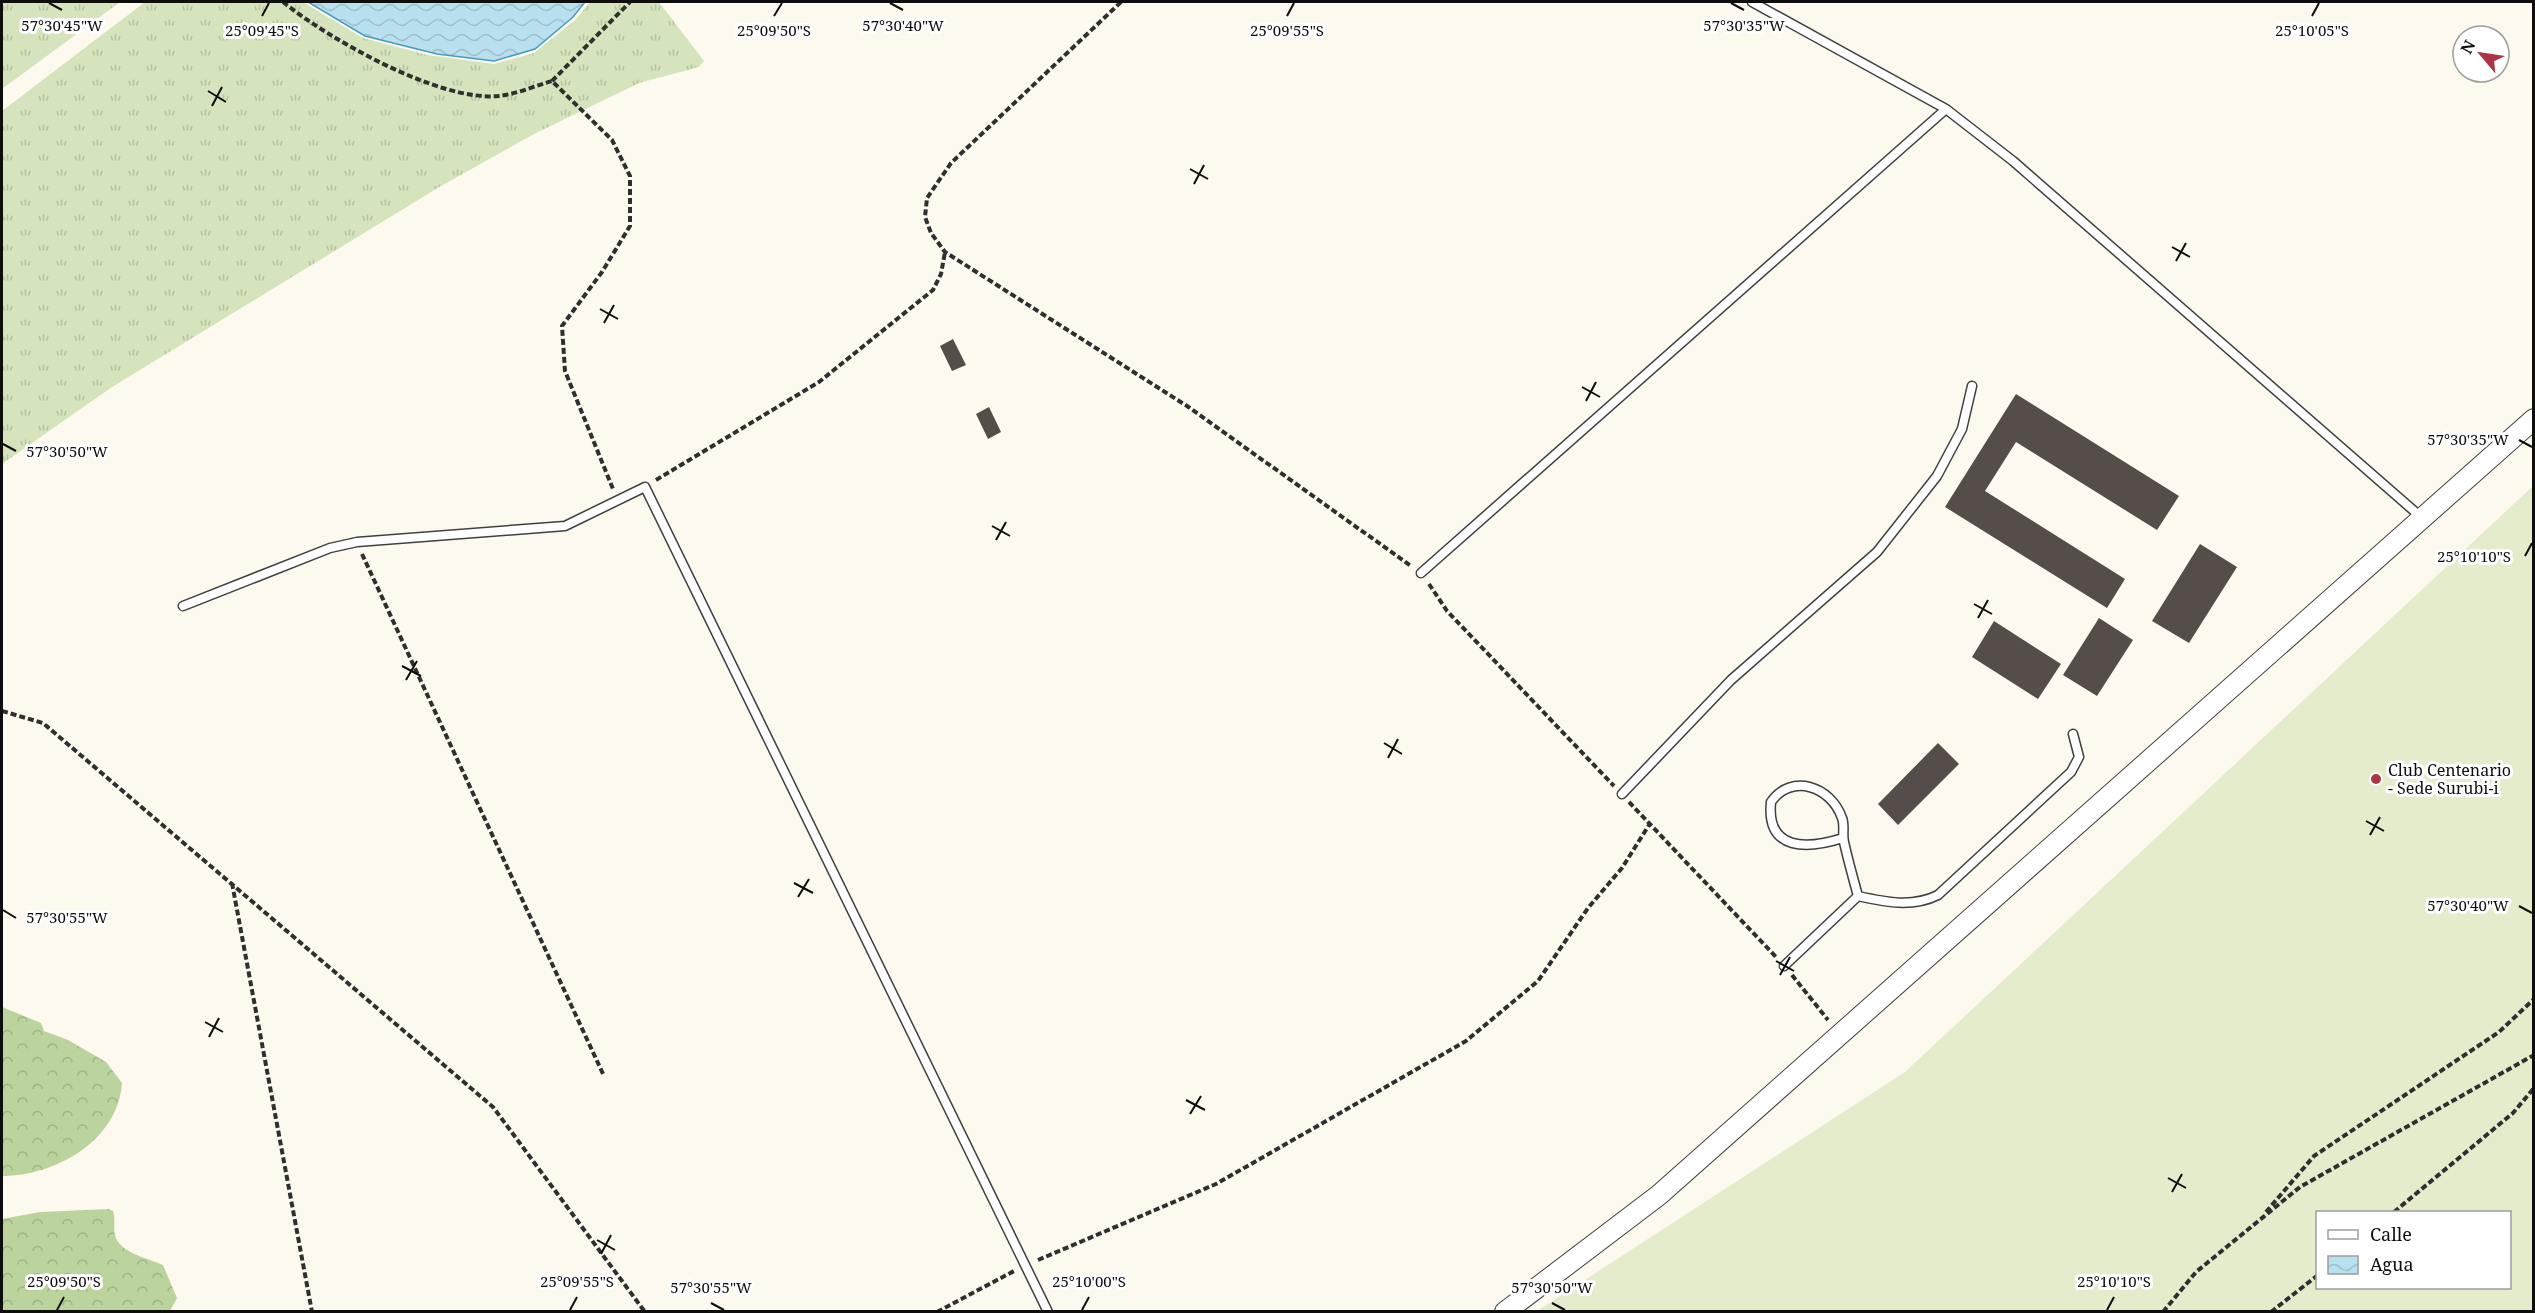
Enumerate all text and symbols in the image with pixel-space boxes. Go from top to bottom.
text: 57°30'45"W [21,15,103,35]
text: 57°30'40"W [862,15,944,35]
text: 57°30'35"W [1703,15,1785,35]
text: 25°09'45"S [225,20,299,40]
text: 25°09'50"S [737,20,811,40]
text: 25°09'55"S [1250,20,1324,40]
text: 25°10'05"S [2275,20,2349,40]
north arrow [2451,24,2511,84]
text: N [2455,36,2481,58]
text: 57°30'35"W [2427,429,2509,449]
text: 57°30'50"W [26,441,108,461]
text: 25°10'10"S [2437,546,2511,566]
place label: Club Centenario - Sede Surubi-i [2388,759,2511,799]
marker: Club Centenario - Sede Surubi-i [2369,772,2383,786]
text: 57°30'40"W [2427,895,2509,915]
text: 57°30'55"W [26,907,108,927]
legend [2316,1211,2511,1289]
text: Calle [2370,1222,2412,1246]
text: Agua [2370,1252,2414,1276]
text: 25°09'50"S [27,1271,101,1291]
text: 25°09'55"S [540,1271,614,1291]
text: 25°10'00"S [1052,1271,1126,1291]
text: 25°10'10"S [2077,1271,2151,1291]
text: 57°30'55"W [670,1277,752,1297]
text: 57°30'50"W [1511,1277,1593,1297]

